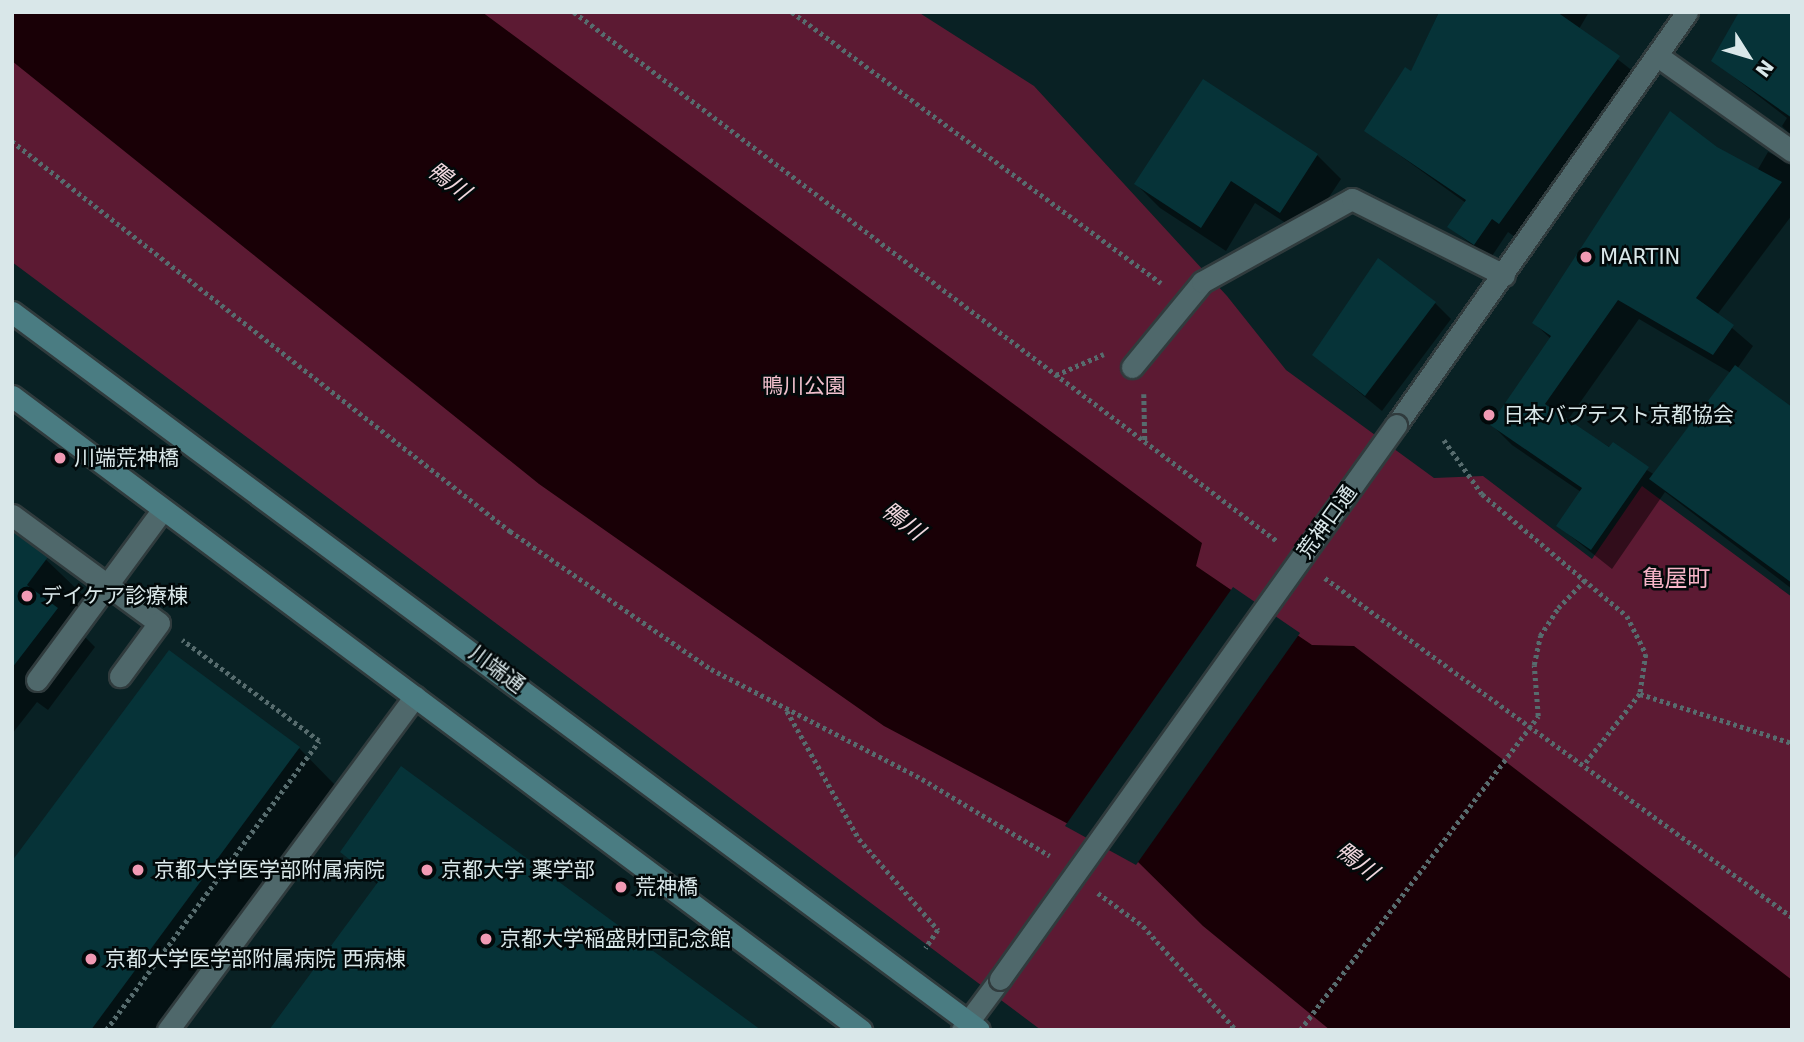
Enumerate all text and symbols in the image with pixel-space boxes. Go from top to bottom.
north arrow [1713,21,1783,91]
text: N [1751,56,1778,82]
water label: 鴨川 [422,156,476,206]
place label: MARTIN [1600,244,1680,270]
marker: MARTIN [1578,249,1594,265]
park label: 鴨川公園 [762,373,846,399]
place label: 日本バプテスト京都協会 [1503,402,1734,428]
marker: 日本バプテスト京都協会 [1481,407,1497,423]
place label: 川端荒神橋 [74,445,179,471]
marker: 川端荒神橋 [52,450,68,466]
street label: 荒神口通 [1292,481,1362,563]
water label: 鴨川 [876,496,930,546]
district label: 亀屋町 [1642,564,1710,592]
place label: デイケア診療棟 [41,583,188,609]
marker: デイケア診療棟 [19,588,35,604]
street label: 川端通 [464,640,530,698]
water label: 鴨川 [1330,836,1384,886]
place label: 京都大学医学部附属病院 [154,857,385,883]
place label: 京都大学 薬学部 [441,857,595,883]
marker: 京都大学医学部附属病院 [128,860,148,880]
marker: 京都大学 薬学部 [419,862,435,878]
place label: 荒神橋 [635,874,698,900]
marker: 荒神橋 [613,879,629,895]
place label: 京都大学稲盛財団記念館 [500,926,731,952]
marker: 京都大学稲盛財団記念館 [478,931,494,947]
place label: 京都大学医学部附属病院 西病棟 [105,946,406,972]
marker: 京都大学医学部附属病院 西病棟 [83,951,99,967]

